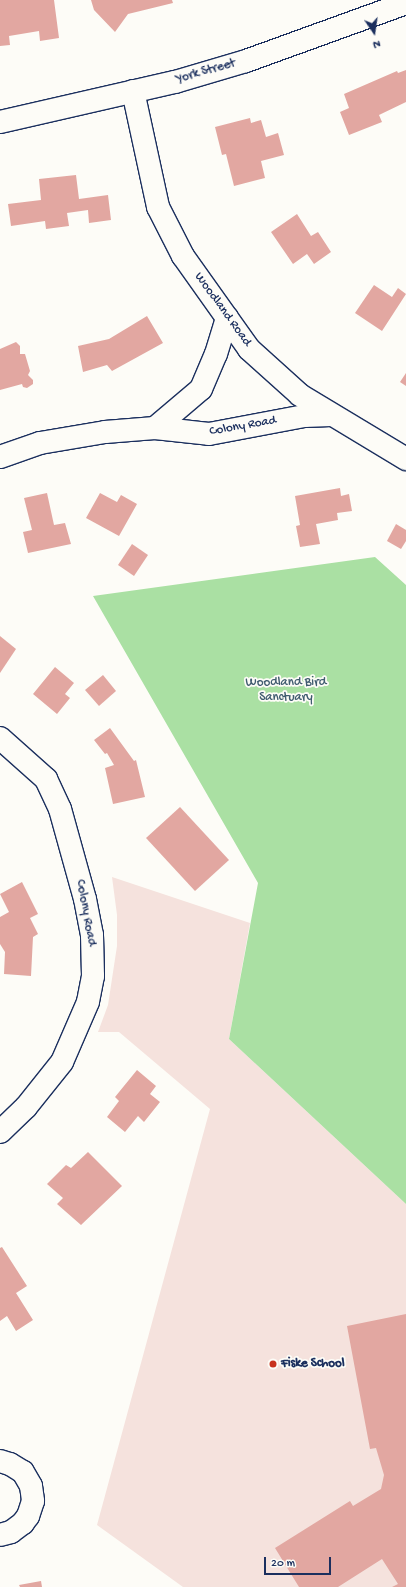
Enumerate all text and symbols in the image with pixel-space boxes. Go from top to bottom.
north arrow [354,12,394,52]
text: N [372,37,382,50]
street label: York Street [175,56,237,88]
street label: Woodland Road [190,270,254,350]
street label: Colony Road [208,413,278,441]
park label: Woodland Bird Sanctuary [246,676,326,707]
street label: Colony Road [71,878,99,948]
place label: Fiske School [281,1356,345,1372]
marker: Fiske School [268,1359,278,1369]
scale bar [266,1549,333,1575]
text: 20 m [271,1557,295,1571]

